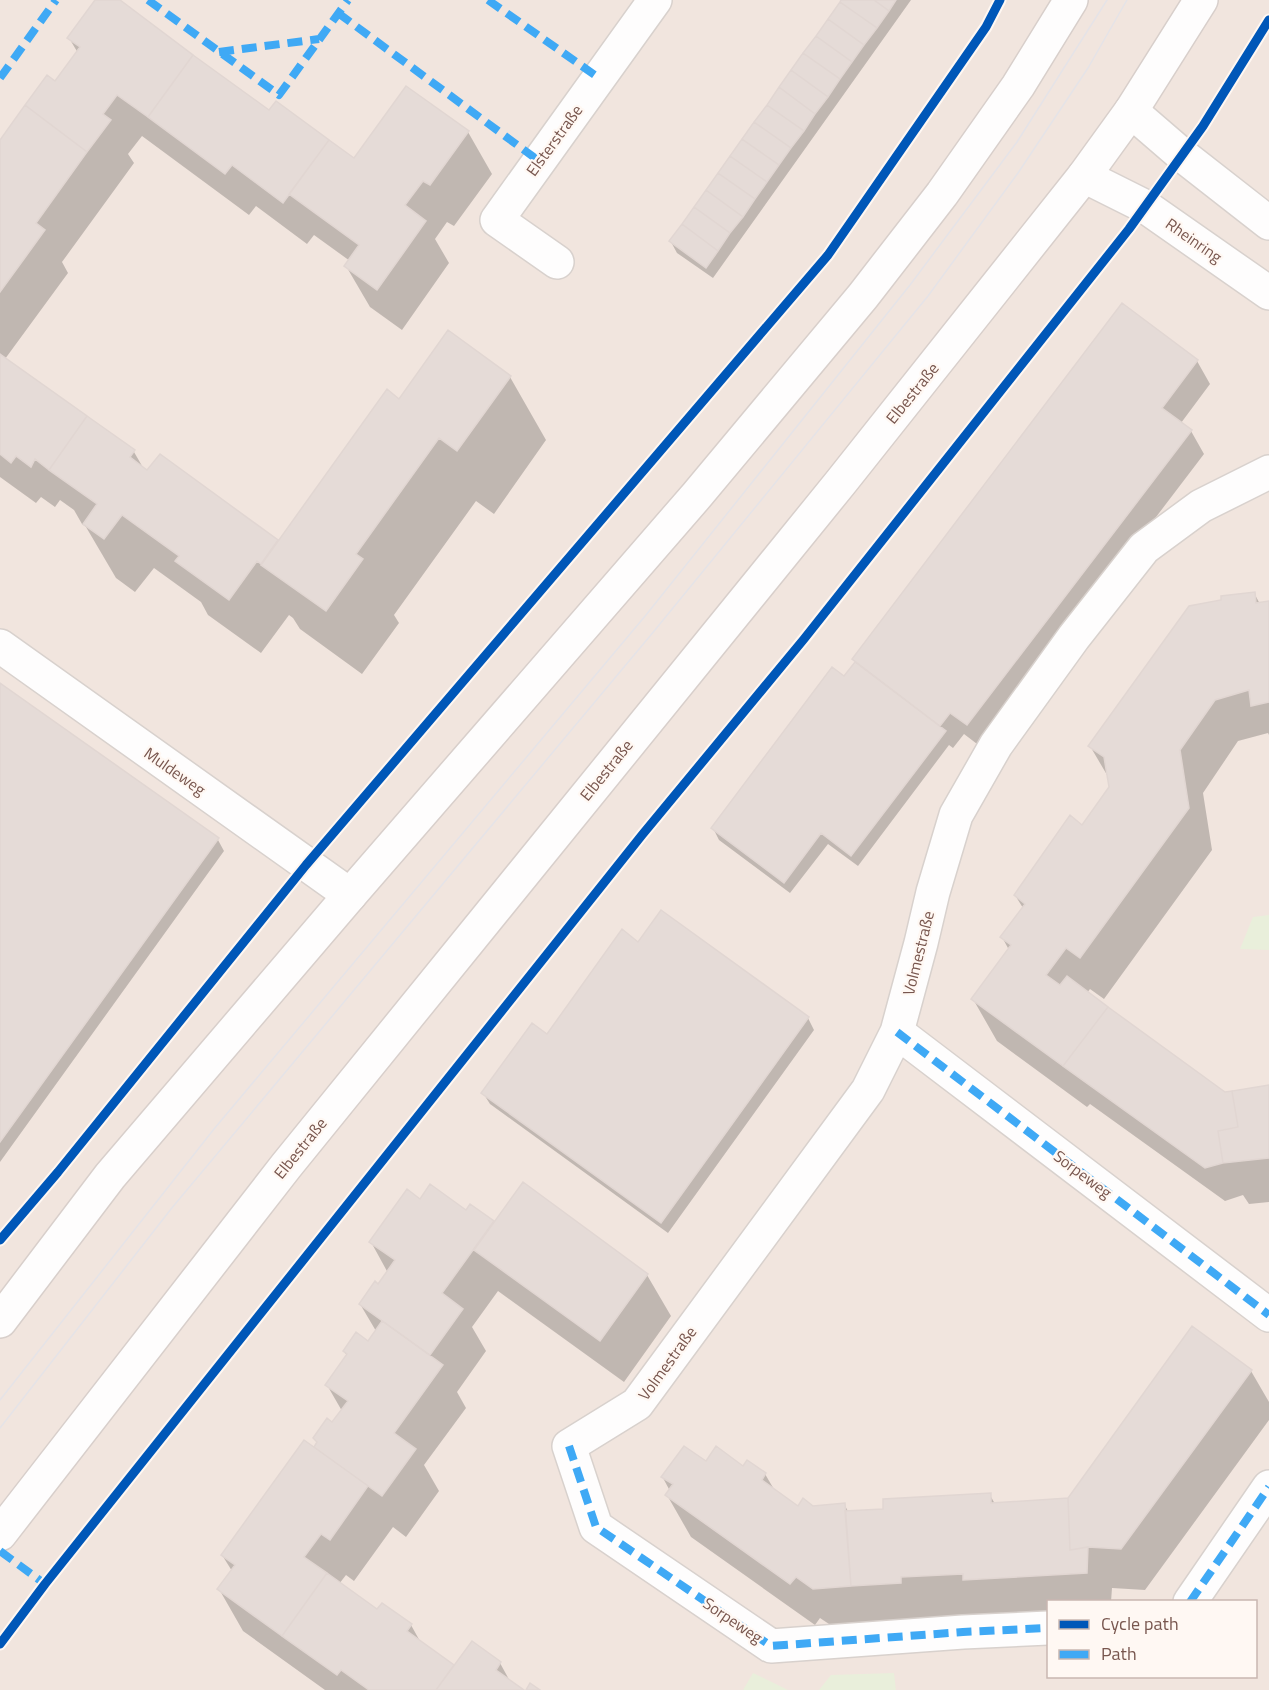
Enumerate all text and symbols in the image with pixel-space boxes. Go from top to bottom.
street label: Elsterstraße [520,99,588,181]
street label: Rheinring [1161,212,1227,268]
street label: Elbestraße [880,357,944,429]
street label: Elbestraße [574,734,638,806]
street label: Muldeweg [139,741,211,801]
street label: Volmestraße [896,908,940,998]
street label: Elbestraße [268,1112,332,1184]
street label: Sorpeweg [1049,1144,1117,1204]
street label: Volmestraße [632,1321,702,1405]
street label: Sorpeweg [698,1591,768,1649]
legend [1047,1600,1257,1678]
text: Cycle path [1101,1610,1179,1637]
text: Path [1101,1640,1137,1667]

